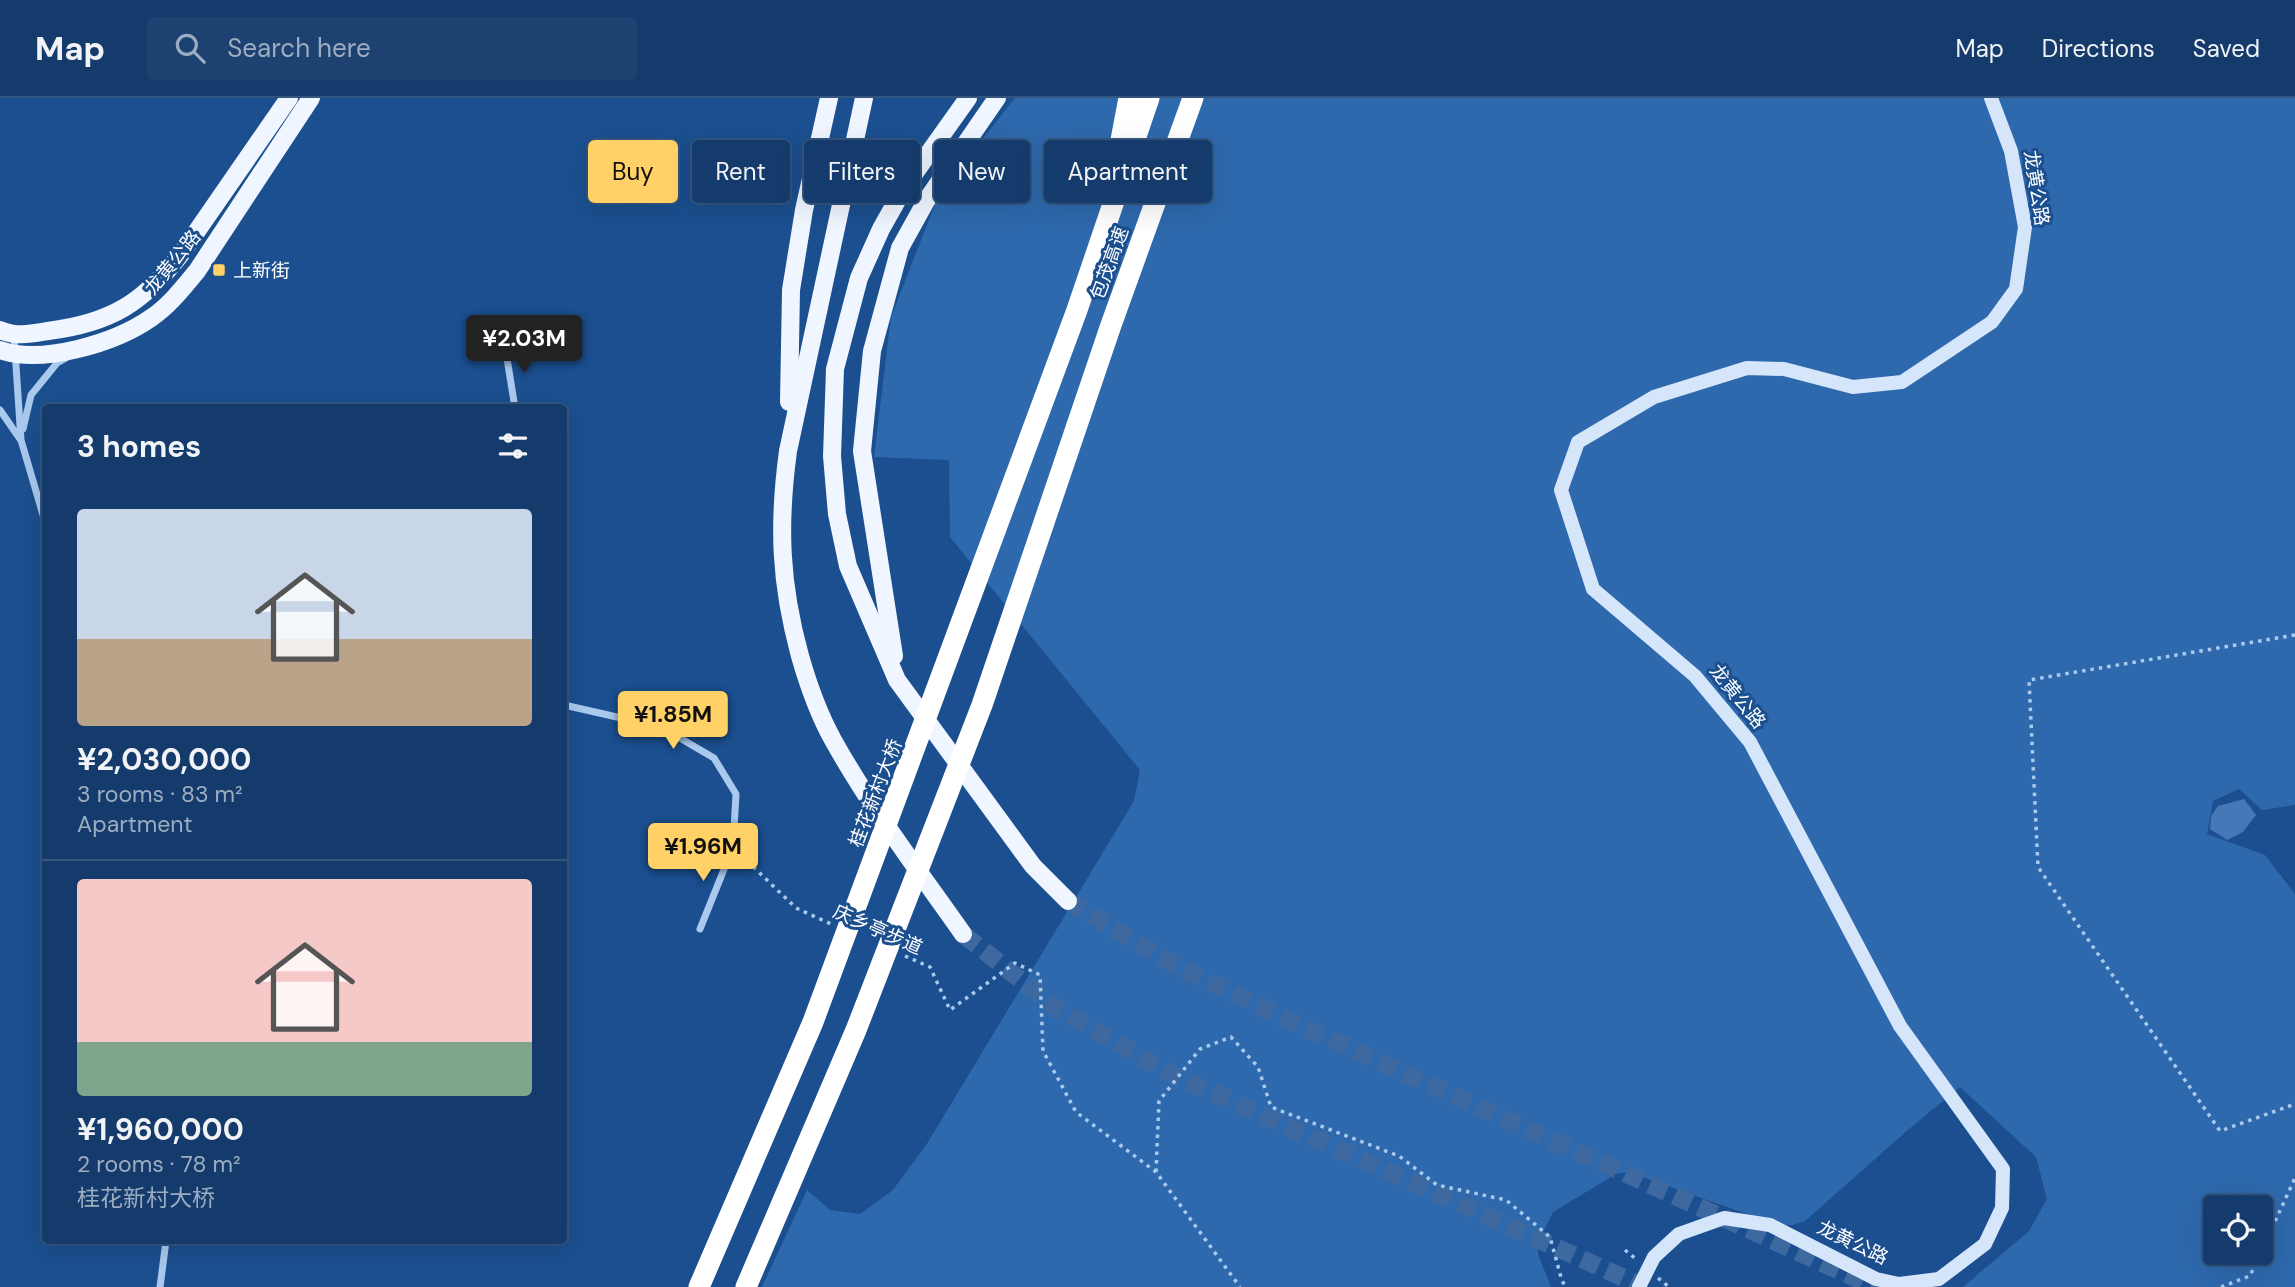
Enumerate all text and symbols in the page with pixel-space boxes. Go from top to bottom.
search box [147,17,637,80]
text: Map [35,27,105,70]
icon: search [171,29,209,67]
text: Search here [227,31,371,65]
text: Map [1956,33,2004,64]
text: Directions [2042,33,2155,64]
text: Saved [2193,33,2260,64]
chip: Buy [588,140,678,203]
chip: Rent [692,140,790,203]
chip: Filters [804,140,920,203]
chip: New [934,140,1030,203]
chip: Apartment [1044,140,1212,203]
street label: 龙黄公路 [2018,149,2055,228]
street label: 包茂高速 [1085,223,1134,303]
street label: 龙黄公路 [139,225,206,300]
place label: 上新街 [233,258,290,283]
marker: 上新街 [211,262,227,278]
pin: ¥2.03M [467,316,581,375]
text: ¥2.03M [482,323,566,353]
text: 3 homes [77,427,201,466]
icon: filters [494,427,532,465]
icon: home [242,554,368,680]
street label: 龙黄公路 [1704,659,1771,734]
pin: ¥1.85M [616,692,730,751]
text: ¥1.85M [634,699,712,729]
street label: 桂花新村大桥 [843,735,908,851]
text: ¥2,030,000 [77,740,251,779]
text: 3 rooms · 83 m² [77,779,243,809]
text: Apartment [77,809,192,839]
pin: ¥1.96M [646,824,760,883]
text: ¥1.96M [664,831,742,861]
street label: 庆乡亭步道 [829,899,926,960]
icon: home [242,924,368,1050]
text: ¥1,960,000 [77,1110,244,1149]
text: 2 rooms · 78 m² [77,1149,241,1179]
text: 桂花新村大桥 [77,1183,215,1213]
map controls [2203,1195,2273,1265]
button: locate [2203,1195,2273,1265]
street label: 龙黄公路 [1813,1215,1892,1270]

